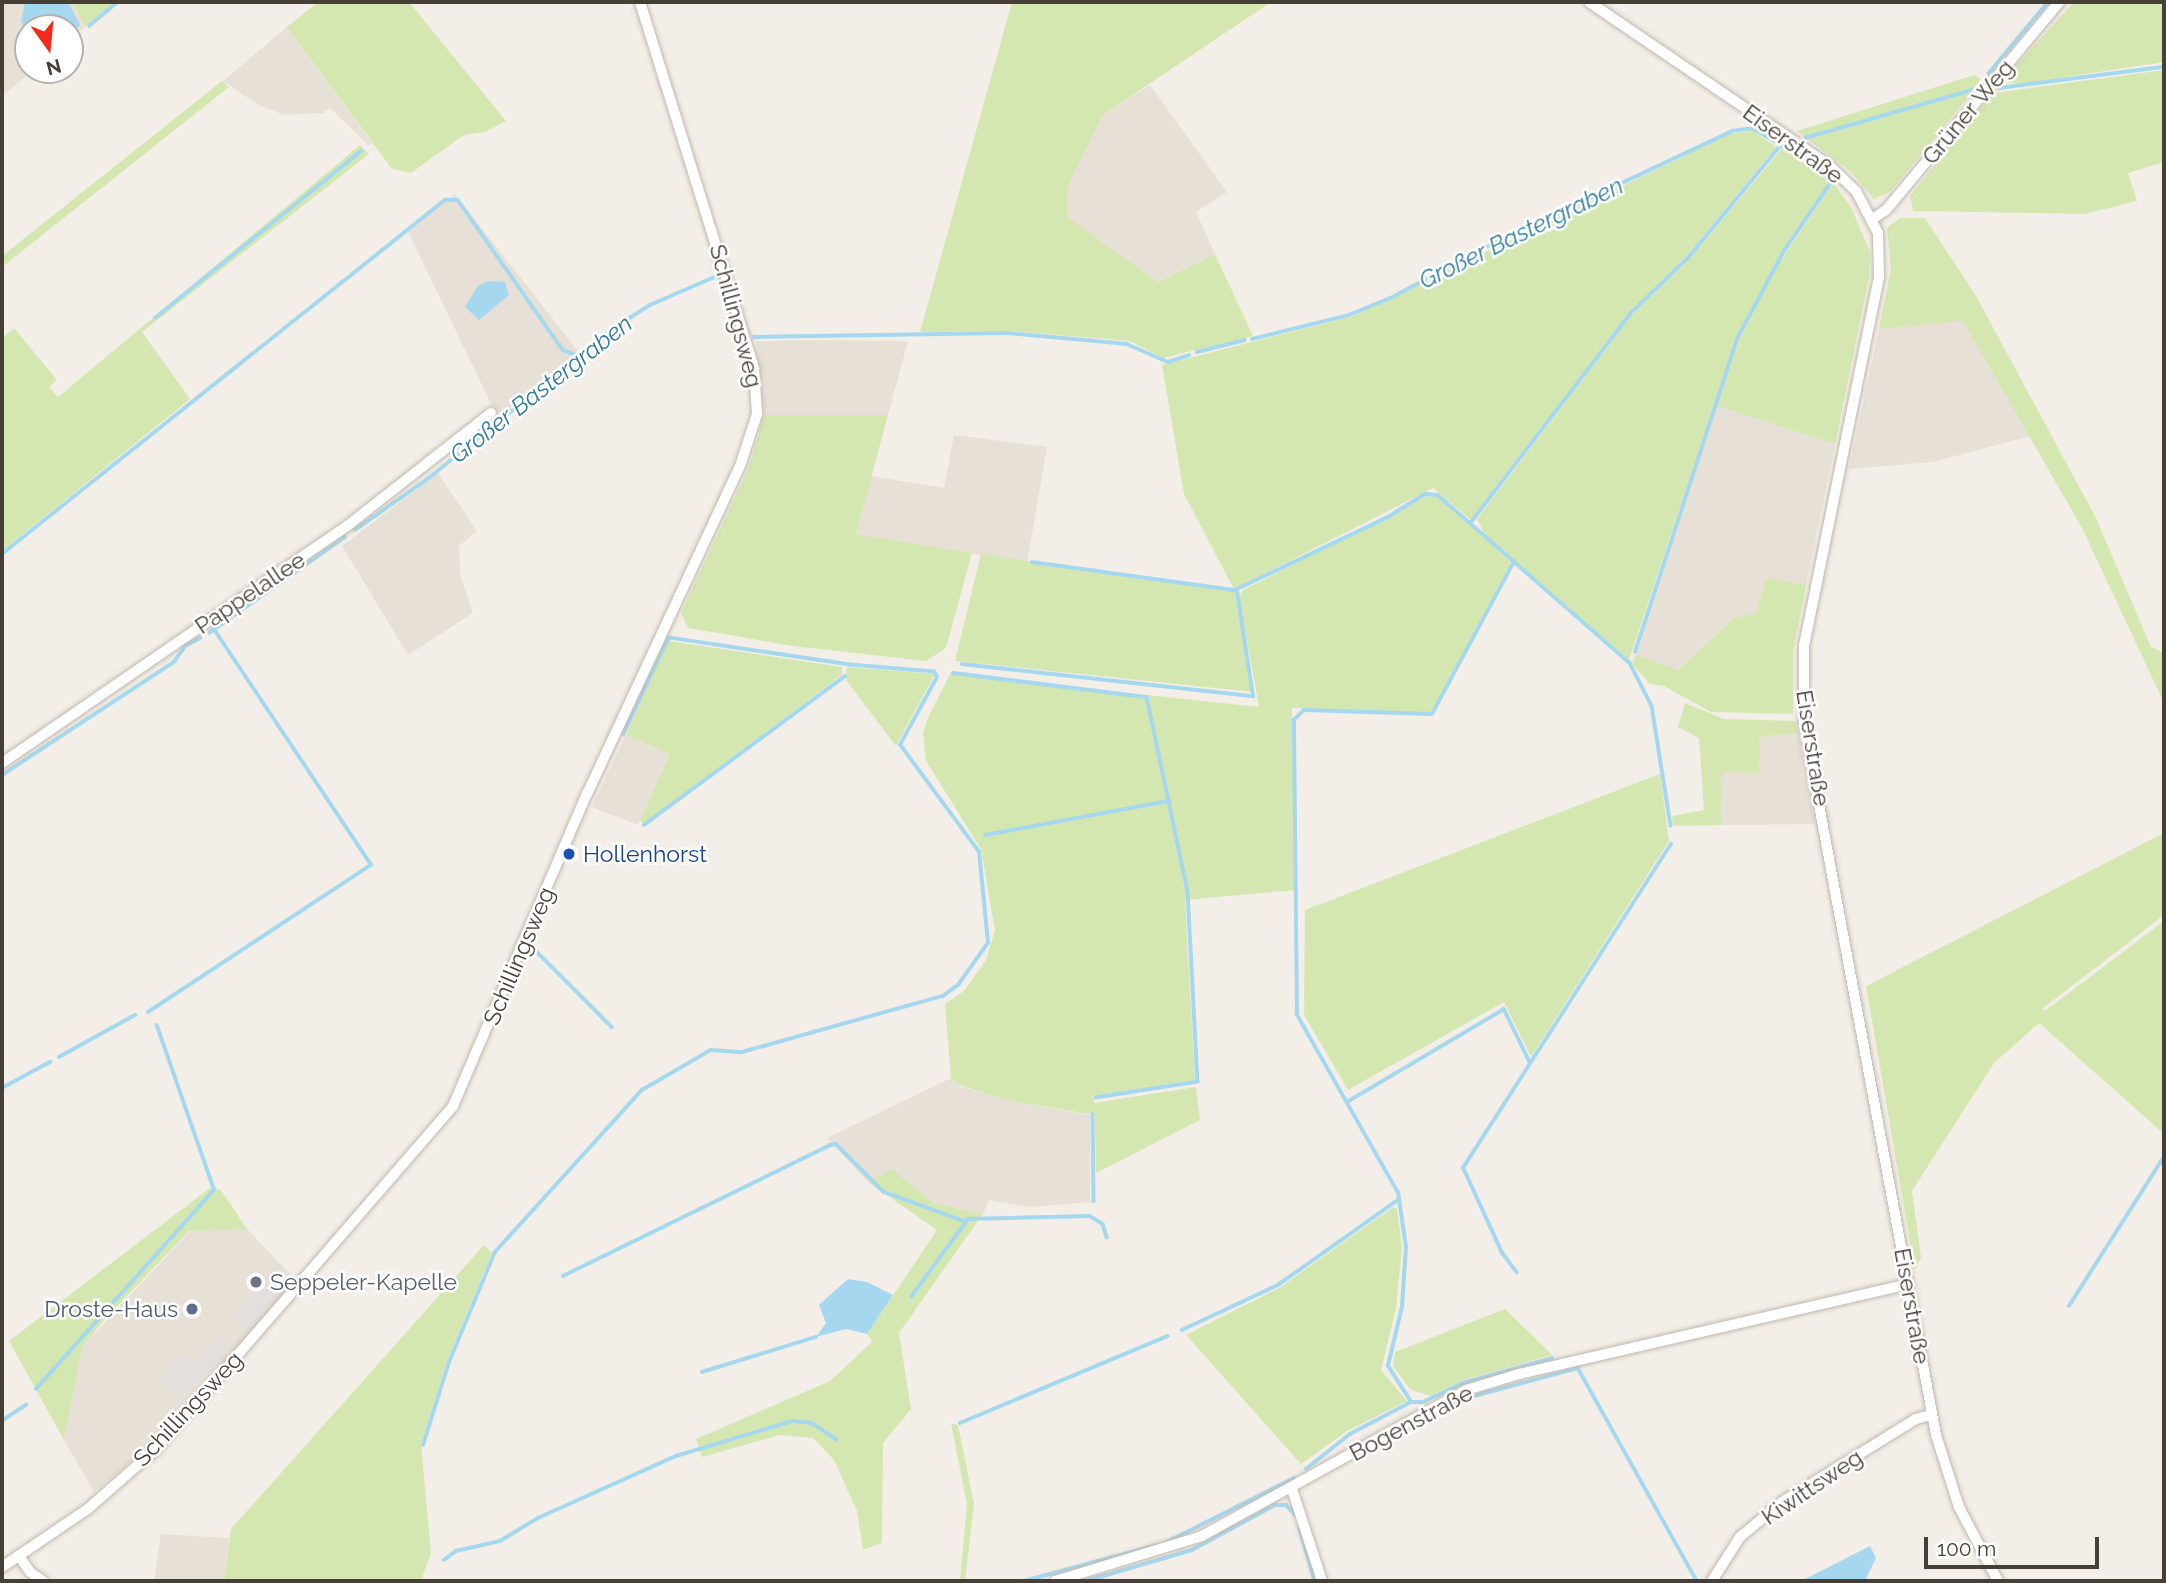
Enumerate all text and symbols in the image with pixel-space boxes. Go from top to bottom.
north arrow [14,14,84,84]
street label: Grüner Weg [1916,54,2020,170]
text: N [44,55,64,80]
street label: Eiserstraße [1737,98,1849,190]
water label: Großer Bastergraben [1414,171,1628,295]
street label: Schillingsweg [704,241,768,391]
water label: Großer Bastergraben [444,309,638,469]
street label: Pappelallee [190,546,310,640]
street label: Eiserstraße [1790,688,1836,808]
place label: Hollenhorst [583,840,707,868]
marker: Hollenhorst [561,846,577,862]
street label: Schillingsweg [478,883,560,1029]
street label: Eiserstraße [1888,1246,1936,1366]
place label: Seppeler-Kapelle [270,1268,457,1296]
marker: Seppeler-Kapelle [248,1274,264,1290]
place label: Droste-Haus [44,1295,178,1323]
marker: Droste-Haus [184,1301,200,1317]
street label: Schillingsweg [128,1346,248,1472]
street label: Bogenstraße [1345,1379,1477,1467]
street label: Kiwittsweg [1756,1443,1868,1531]
scale bar [1928,1524,2103,1568]
text: 100 m [1937,1536,1996,1561]

